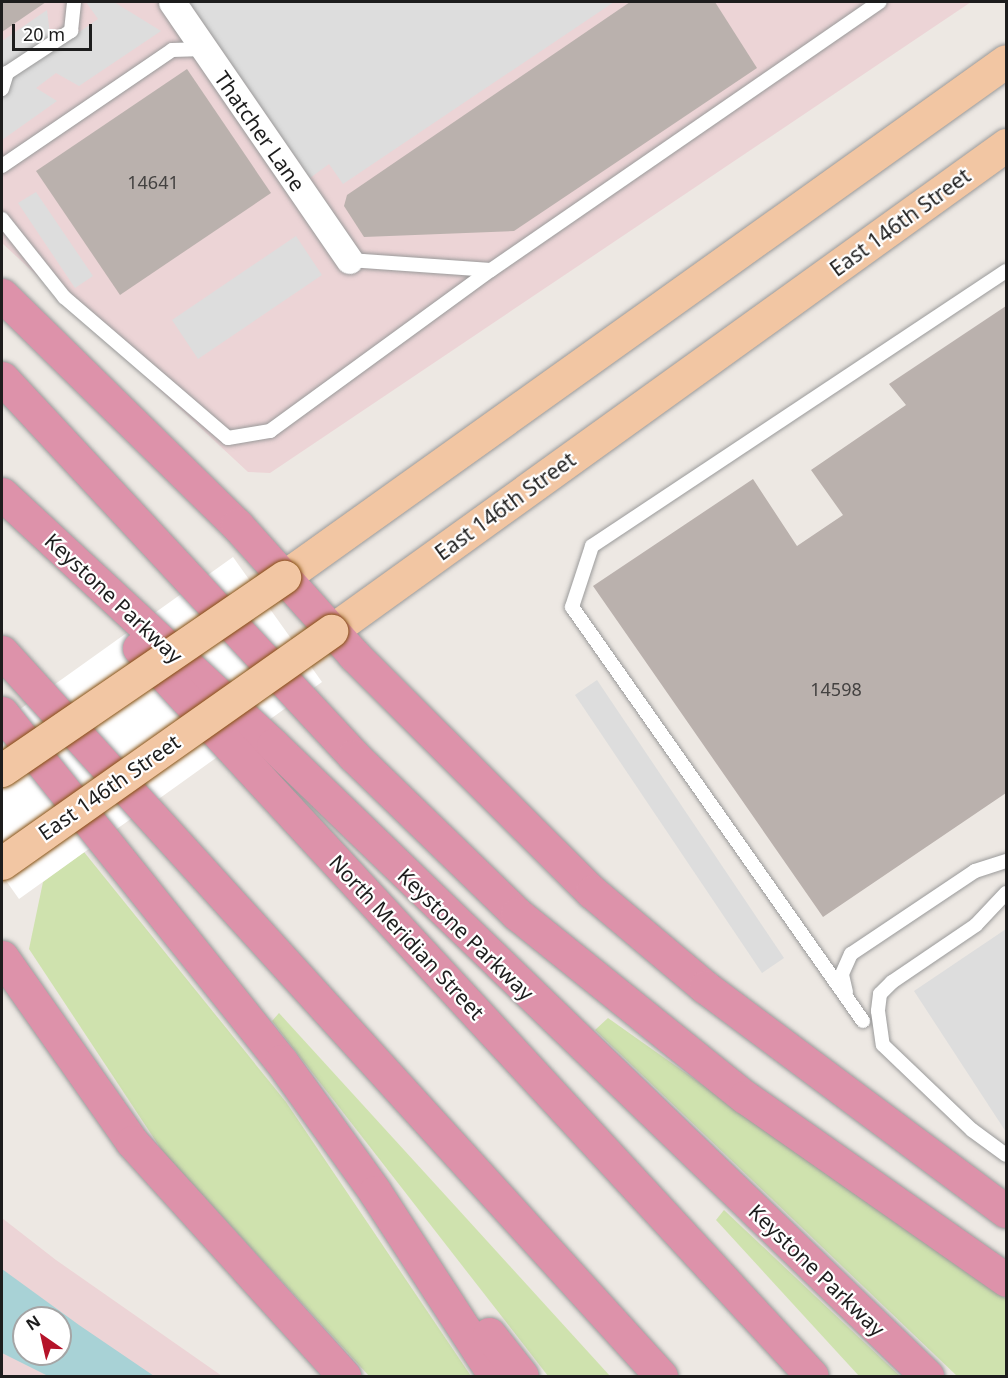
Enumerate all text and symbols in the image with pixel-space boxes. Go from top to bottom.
scale bar [15,12,94,50]
text: 20 m [23,22,65,46]
street label: Thatcher Lane [209,66,311,196]
street label: East 146th Street [825,163,975,281]
house number: 14641 [127,171,179,193]
street label: East 146th Street [430,447,580,565]
street label: Keystone Parkway [40,528,188,668]
house number: 14598 [810,678,862,700]
street label: East 146th Street [33,729,185,845]
street label: North Meridian Street [324,850,490,1024]
street label: Keystone Parkway [393,863,539,1005]
street label: Keystone Parkway [744,1199,890,1341]
north arrow [12,1306,72,1366]
text: N [22,1310,45,1335]

